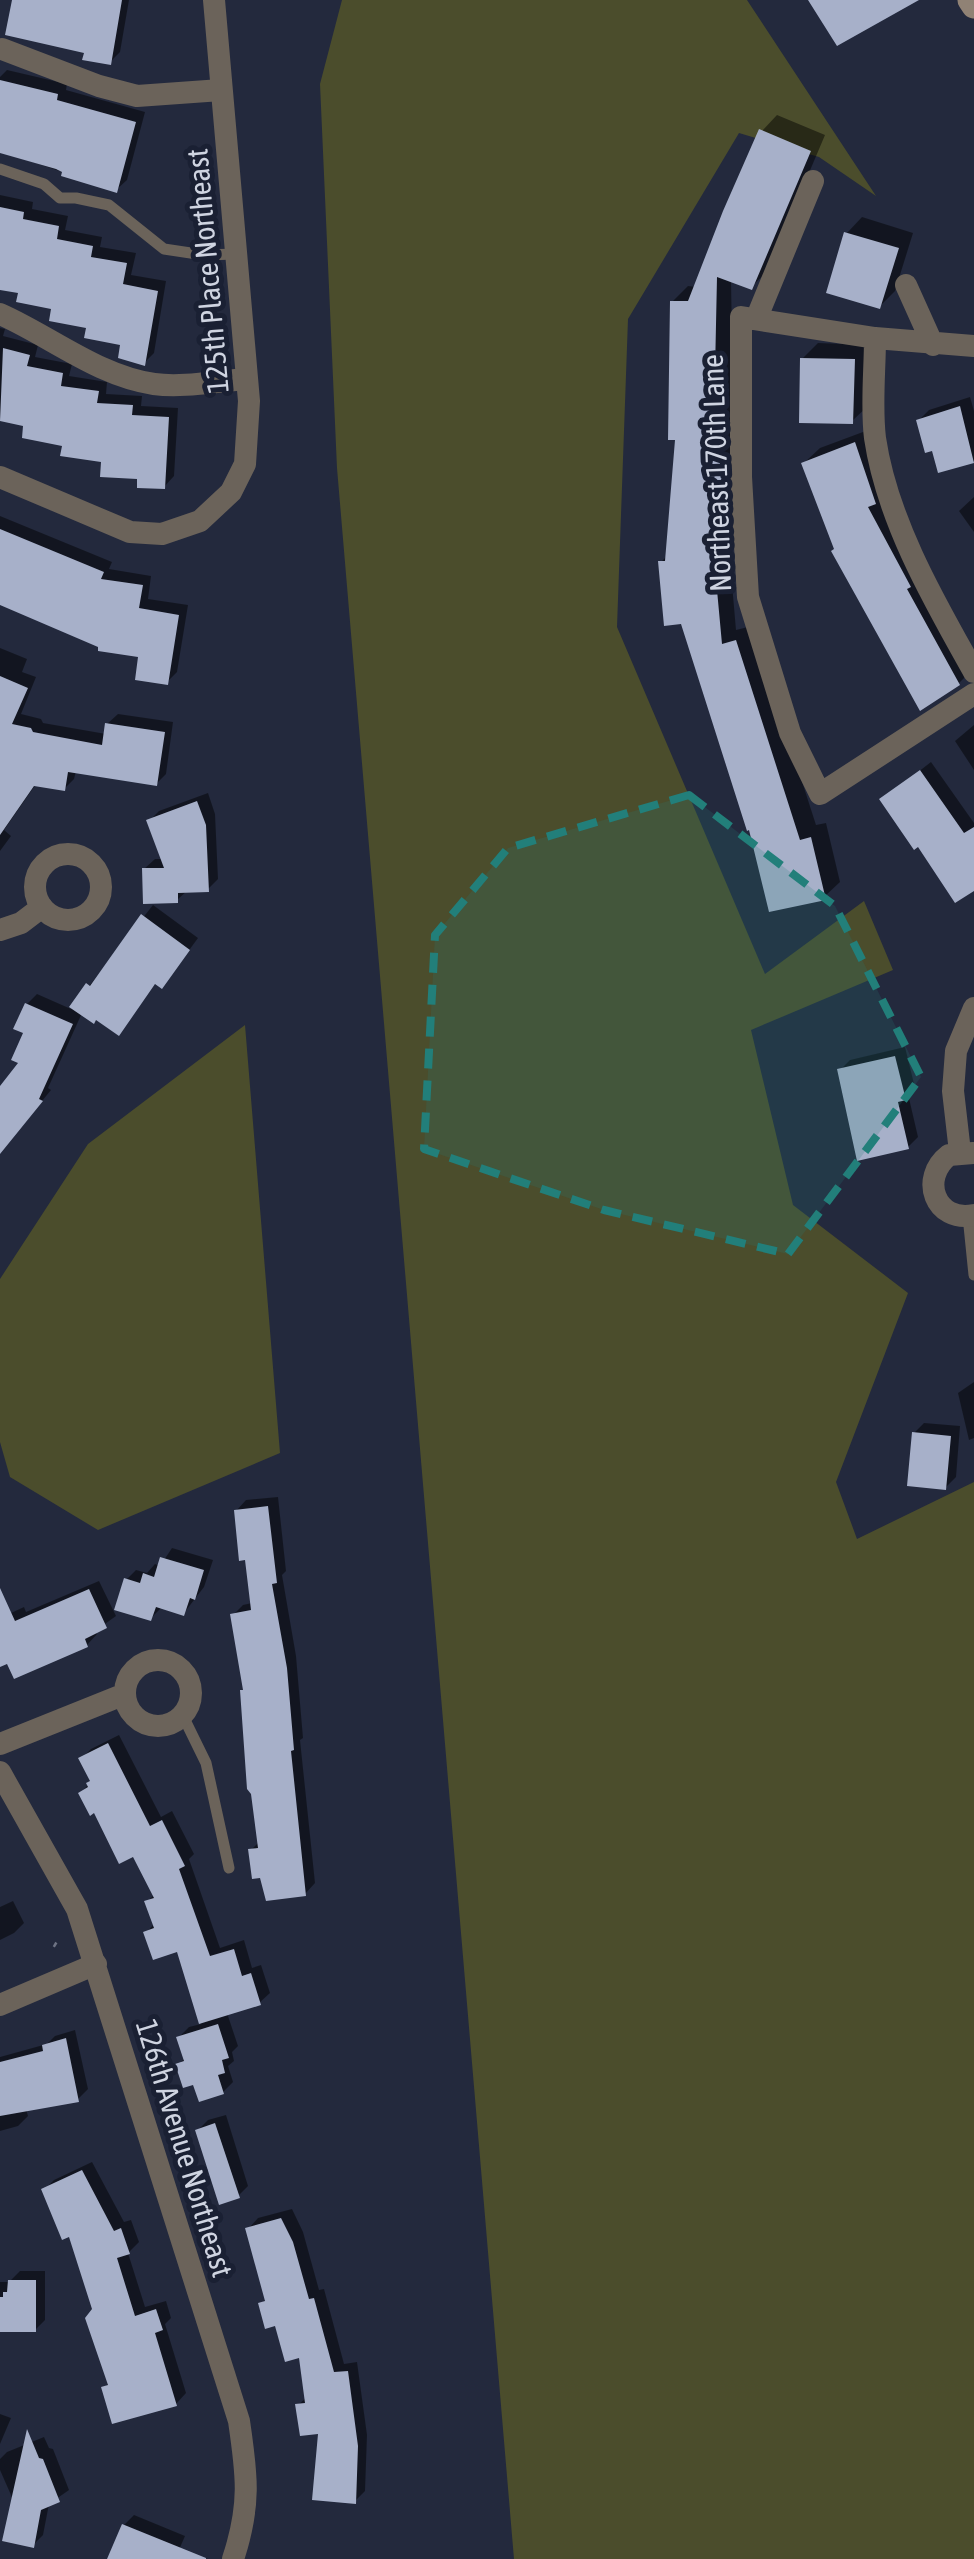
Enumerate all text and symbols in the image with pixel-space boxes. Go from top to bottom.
street label: 125th Place Northeast [179,147,235,395]
street label: Northeast 170th Lane [695,354,737,592]
street label: 126th Avenue Northeast [130,2015,240,2281]

